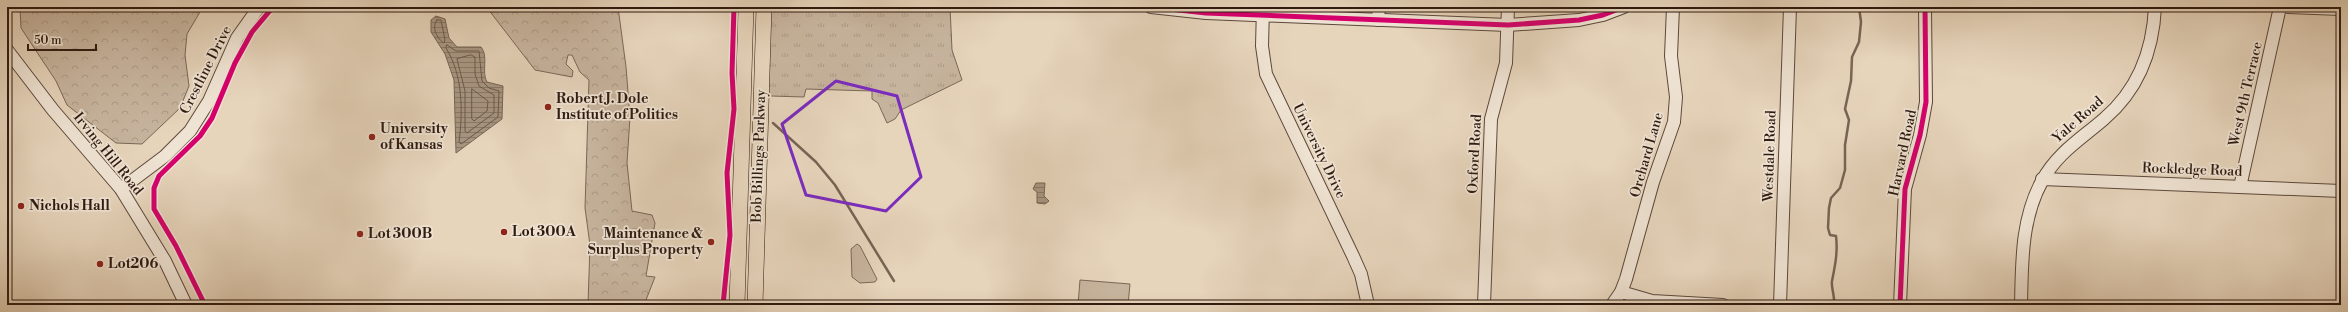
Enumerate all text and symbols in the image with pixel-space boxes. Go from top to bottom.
street label: Crestline Drive [176,23,236,117]
scale bar [28,26,96,52]
text: 50 m [34,33,62,48]
street label: West 9th Terrace [2225,40,2267,149]
street label: Bob Billings Parkway [748,89,770,224]
place label: Robert J. Dole Institute of Politics [556,90,678,124]
street label: Yale Road [2048,93,2107,148]
street label: University Drive [1288,100,1350,202]
marker: Robert J. Dole Institute of Politics [543,102,553,112]
street label: Harvard Road [1885,108,1921,198]
street label: Irving Hill Road [69,109,147,199]
street label: Orchard Lane [1626,110,1668,200]
street label: Westdale Road [1759,110,1781,203]
street label: Oxford Road [1464,114,1486,194]
place label: University of Kansas [380,120,449,154]
marker: University of Kansas [367,132,377,142]
street label: Rockledge Road [2141,159,2243,181]
place label: Nichols Hall [29,197,110,215]
marker: Nichols Hall [16,201,26,211]
place label: Lot 300A [512,223,577,241]
place label: Lot 300B [368,225,432,243]
place label: Maintenance & Surplus Property [588,225,704,259]
marker: Lot 300A [499,227,509,237]
marker: Lot 300B [355,229,365,239]
marker: Maintenance & Surplus Property [706,237,716,247]
place label: Lot206 [108,255,159,273]
marker: Lot206 [95,259,105,269]

